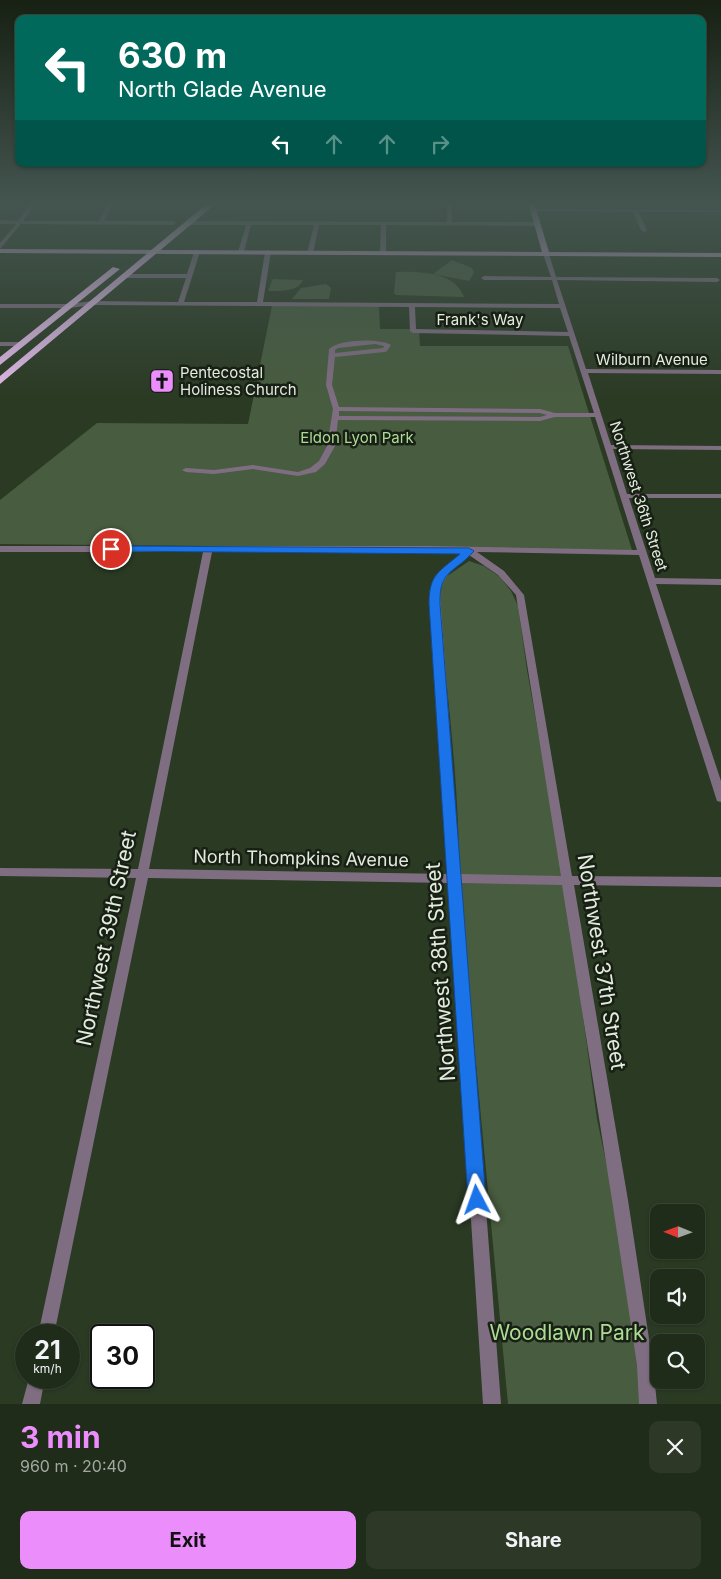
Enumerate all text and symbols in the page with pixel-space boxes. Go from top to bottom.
text: 630 m [118,34,227,76]
icon: left [35,35,100,100]
text: North Glade Avenue [118,76,327,102]
icon: left [267,130,295,158]
icon: ahead [320,130,348,158]
icon: ahead [373,130,401,158]
icon: right [426,130,454,158]
street label: Frank's Way [437,310,524,329]
street label: Wilburn Avenue [596,350,708,369]
place label: Pentecostal Holiness Church [180,363,297,399]
church icon: Pentecostal Holiness Church [149,368,175,394]
street label: Northwest 36th Street [606,419,672,574]
park label: Eldon Lyon Park [300,428,415,447]
pin [90,528,132,570]
icon: arrive [97,535,125,563]
street label: Northwest 39th Street [71,828,141,1048]
street label: North Thompkins Avenue [193,846,409,870]
street label: Northwest 37th Street [573,852,631,1072]
street label: Northwest 38th Street [420,862,460,1082]
position arrow [450,1173,502,1225]
north arrow [650,1204,705,1259]
map controls [650,1204,705,1389]
button: sound [650,1269,705,1324]
park label: Woodlawn Park [489,1320,645,1345]
speed limit sign: 30 [90,1324,155,1389]
button: search [650,1334,705,1389]
text: 21 [34,1335,61,1365]
text: km/h [33,1361,62,1376]
text: 3 min [20,1419,101,1455]
button: close [649,1421,701,1473]
text: 960 m · 20:40 [20,1456,127,1476]
button: Exit [20,1511,356,1569]
button: Share [366,1511,701,1569]

